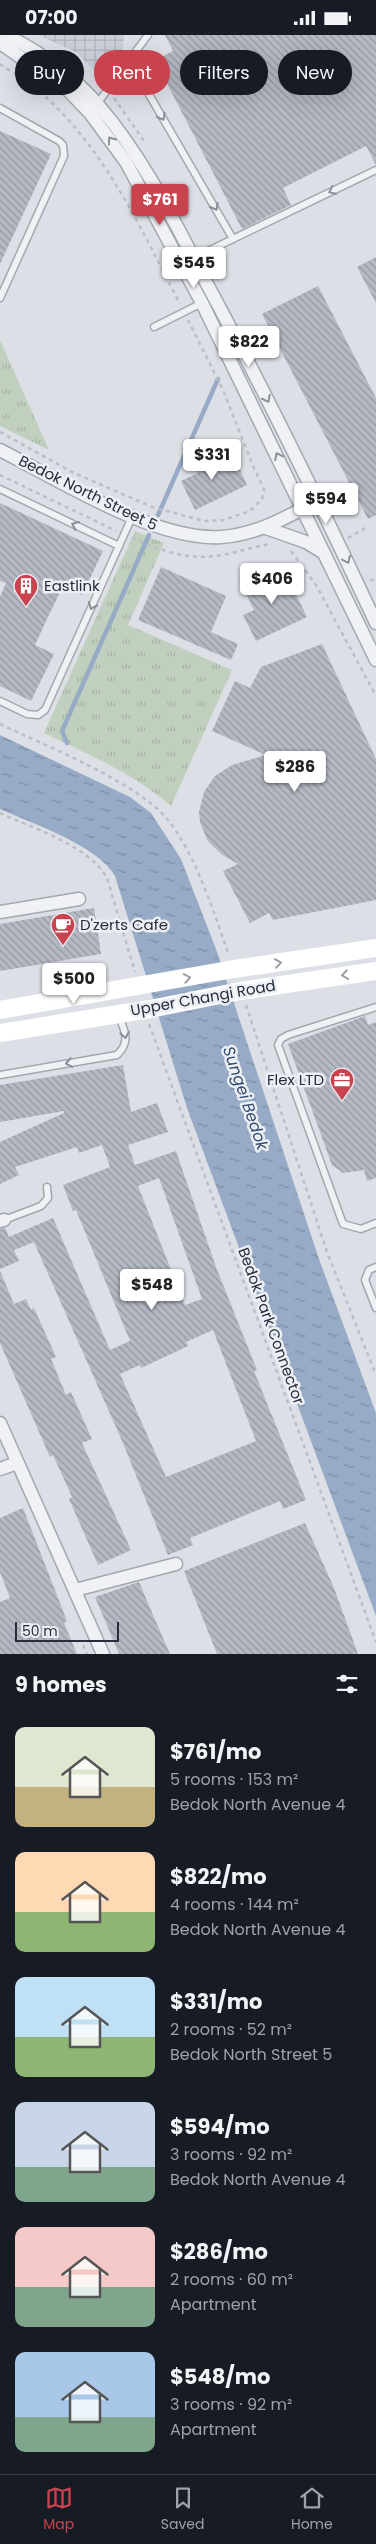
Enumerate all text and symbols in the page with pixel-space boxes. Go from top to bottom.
text: 07:00 [25,4,78,31]
chip: Buy [15,50,84,95]
chip: Rent [94,50,170,95]
chip: Filters [180,50,268,95]
chip: New [278,50,352,95]
one-way arrow [156,112,166,121]
one-way arrow [108,137,116,146]
pin: $761 [130,183,190,226]
one-way arrow [328,185,337,195]
text: $761 [142,188,178,211]
one-way arrow [208,202,218,211]
pin: $545 [164,247,224,289]
text: $545 [173,251,215,274]
pin: $822 [219,325,279,368]
text: $822 [229,330,269,353]
one-way arrow [261,394,271,403]
pin: $331 [182,439,242,481]
text: $331 [194,443,230,466]
street label: Bedok North Street 5 [15,450,161,535]
one-way arrow [273,452,284,461]
pin: $594 [296,483,356,525]
text: $594 [305,487,347,510]
one-way arrow [71,521,80,531]
one-way arrow [340,555,351,564]
pin: $406 [242,563,302,605]
text: $406 [251,567,293,590]
building icon: Eastlink [13,573,39,607]
place label: Eastlink [44,575,100,596]
one-way arrow [88,601,98,610]
pin: $286 [265,751,325,793]
text: $286 [275,755,315,778]
cafe icon: D'zerts Cafe [50,912,76,946]
place label: D'zerts Cafe [80,914,168,935]
one-way arrow [273,958,282,968]
pin: $500 [44,963,104,1005]
text: $500 [53,967,95,990]
one-way arrow [340,969,348,980]
one-way arrow [182,973,191,983]
street label: Upper Changi Road [129,974,277,1021]
one-way arrow [119,1031,129,1040]
water label: Sungei Bedok [217,1043,274,1154]
one-way arrow [65,1058,74,1068]
office icon: Flex LTD [329,1067,355,1101]
place label: Flex LTD [267,1069,324,1090]
street label: Bedok Park Connector [233,1244,310,1408]
pin: $548 [122,1269,182,1311]
text: $548 [131,1273,173,1296]
scale bar [15,1619,119,1642]
text: 50 m [22,1621,58,1641]
text: 9 homes [15,1670,107,1699]
icon: filters [333,1670,361,1698]
text: $761/mo [170,1737,261,1766]
icon: home [55,1747,115,1807]
text: 5 rooms · 153 m² [170,1768,298,1791]
text: Bedok North Avenue 4 [170,1793,346,1816]
text: $822/mo [170,1862,267,1891]
icon: home [55,1872,115,1932]
text: 4 rooms · 144 m² [170,1893,299,1916]
text: Bedok North Avenue 4 [170,1918,346,1941]
text: $331/mo [170,1987,262,2016]
icon: home [55,1997,115,2057]
text: 2 rooms · 52 m² [170,2018,292,2041]
text: Bedok North Street 5 [170,2043,332,2066]
text: $594/mo [170,2112,270,2141]
icon: home [55,2122,115,2182]
text: 3 rooms · 92 m² [170,2143,292,2166]
text: Bedok North Avenue 4 [170,2168,346,2191]
text: $286/mo [170,2237,268,2266]
icon: home [55,2247,115,2307]
text: 2 rooms · 60 m² [170,2268,293,2291]
text: Apartment [170,2293,257,2316]
text: $548/mo [170,2362,270,2391]
icon: home [55,2372,115,2432]
text: 3 rooms · 92 m² [170,2393,292,2416]
text: Apartment [170,2418,257,2441]
tab: Map [43,2484,74,2535]
tab: Saved [161,2484,204,2535]
tab: Home [291,2484,333,2535]

